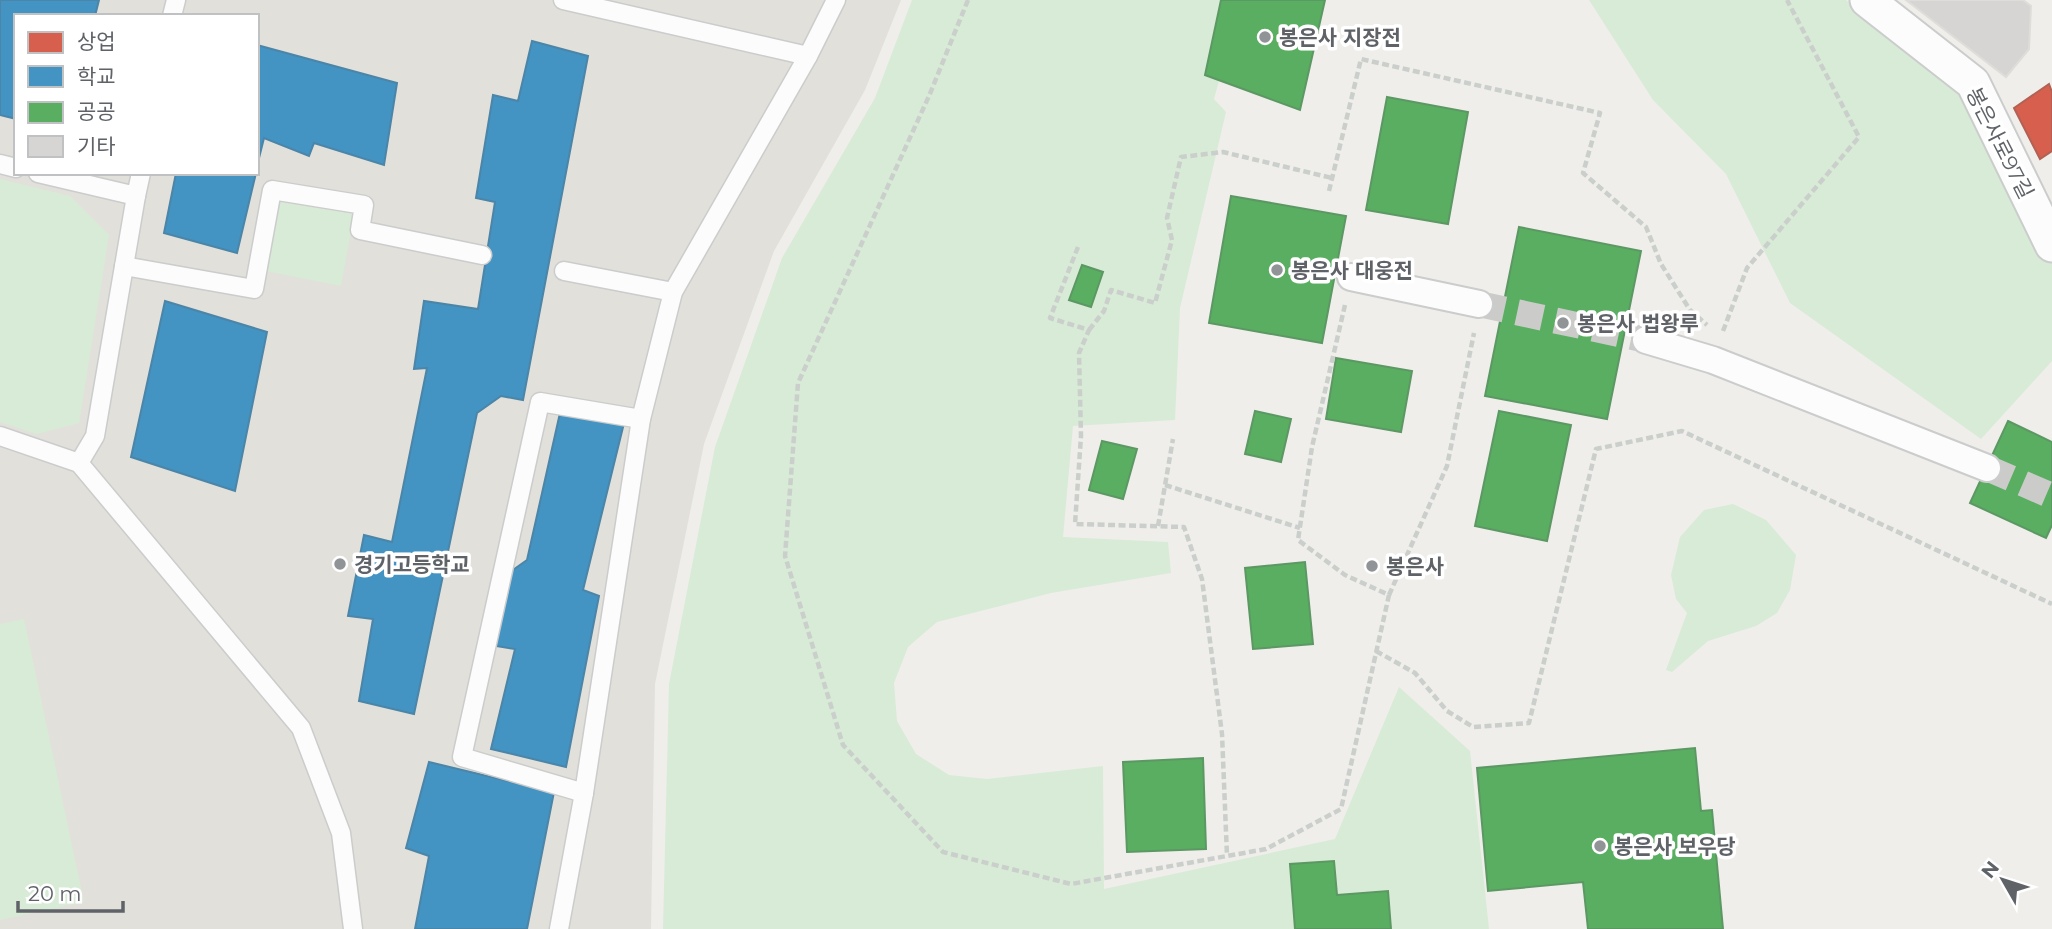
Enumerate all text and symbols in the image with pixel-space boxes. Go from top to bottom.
legend [14,14,259,175]
place label: 봉은사 지장전 [1279,25,1401,50]
text: 상업 [77,29,116,54]
marker: 봉은사 지장전 [1257,29,1273,45]
text: 학교 [77,64,116,89]
street label: 봉은사로97길 [1961,83,2039,203]
text: 공공 [77,99,116,124]
text: 기타 [77,134,116,159]
place label: 봉은사 대웅전 [1291,258,1413,283]
marker: 봉은사 대웅전 [1269,262,1285,278]
place label: 봉은사 법왕루 [1577,311,1699,336]
marker: 봉은사 법왕루 [1555,315,1571,331]
place label: 경기고등학교 [354,552,470,577]
place label: 봉은사 [1386,554,1444,579]
marker: 경기고등학교 [332,556,348,572]
marker: 봉은사 [1364,558,1380,574]
place label: 봉은사 보우당 [1614,834,1736,859]
marker: 봉은사 보우당 [1592,838,1608,854]
north arrow [1968,845,2038,915]
text: N [1976,856,2004,883]
scale bar [18,870,122,914]
text: 20 m [28,881,82,906]

